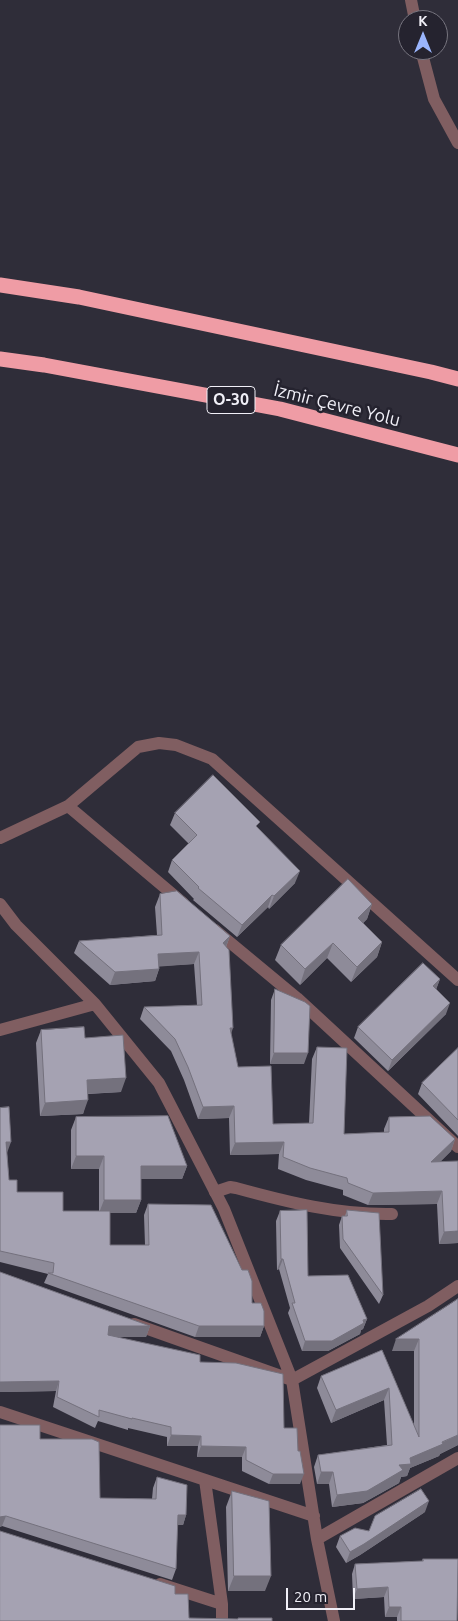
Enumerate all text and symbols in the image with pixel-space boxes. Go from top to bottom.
north arrow [398,10,448,60]
text: K [418,13,428,29]
street label: İzmir Çevre Yolu [272,379,402,431]
road number: O-30 [207,386,255,414]
scale bar [288,1578,357,1610]
text: 20 m [294,1588,327,1605]

